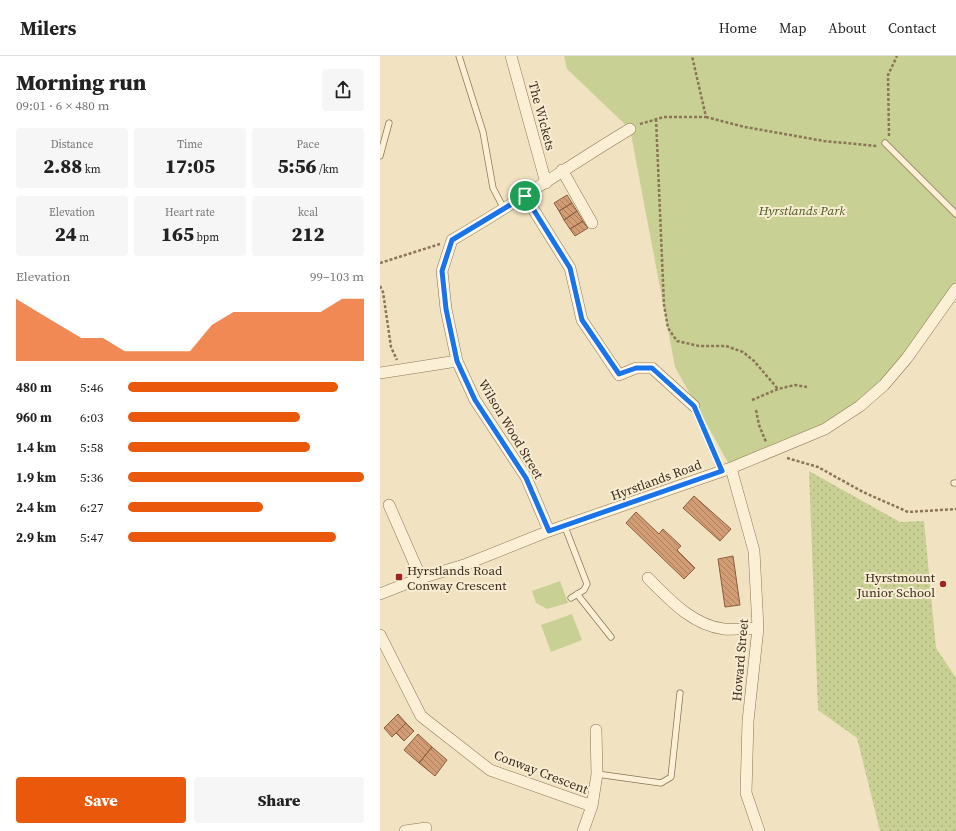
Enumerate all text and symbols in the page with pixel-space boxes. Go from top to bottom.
text: Milers [20,15,76,41]
text: Home [719,18,757,38]
text: Map [779,18,806,38]
text: About [828,18,866,38]
text: Contact [888,18,936,38]
text: Morning run [16,67,146,97]
button: share [322,69,364,111]
street label: The Wickets [525,80,559,153]
text: 09:01 · 6 × 480 m [16,97,110,114]
text: Distance [51,137,93,152]
text: Time [177,137,203,152]
text: Pace [296,137,320,152]
text: 2.88 [43,152,82,180]
text: 17:05 [165,152,215,180]
text: 5:56 [277,152,316,180]
text: km [82,162,101,177]
text: /km [316,162,339,177]
pin [508,179,542,213]
icon: arrive [514,185,536,207]
park label: Hyrstlands Park [758,202,846,219]
text: Elevation [49,205,95,220]
text: Heart rate [165,205,215,220]
text: kcal [298,205,318,220]
text: 24 [55,220,77,248]
text: 165 [161,220,194,248]
text: 212 [291,220,325,248]
text: m [77,230,89,245]
text: bpm [194,230,219,245]
text: Elevation [16,268,70,285]
text: 99–103 m [310,268,364,285]
street label: Wilson Wood Street [475,376,548,483]
text: 480 m [16,379,52,396]
text: 5:46 [80,379,103,396]
text: 960 m [16,409,52,426]
text: 6:03 [80,409,103,426]
text: 1.4 km [16,439,56,456]
text: 5:58 [80,439,103,456]
street label: Hyrstlands Road [608,455,704,504]
text: 1.9 km [16,469,56,486]
text: 5:36 [80,469,103,486]
text: 2.4 km [16,499,56,516]
text: 6:27 [80,499,103,516]
text: 2.9 km [16,529,56,546]
text: 5:47 [80,529,103,546]
place label: Hyrstlands Road Conway Crescent [407,562,507,594]
place label: Hyrstmount Junior School [856,569,936,601]
marker: Hyrstlands Road Conway Crescent [394,572,404,582]
marker: Hyrstmount Junior School [938,579,948,589]
street label: Howard Street [728,617,752,702]
street label: Conway Crescent [491,746,591,798]
button: Save [16,777,186,823]
button: Share [194,777,364,823]

